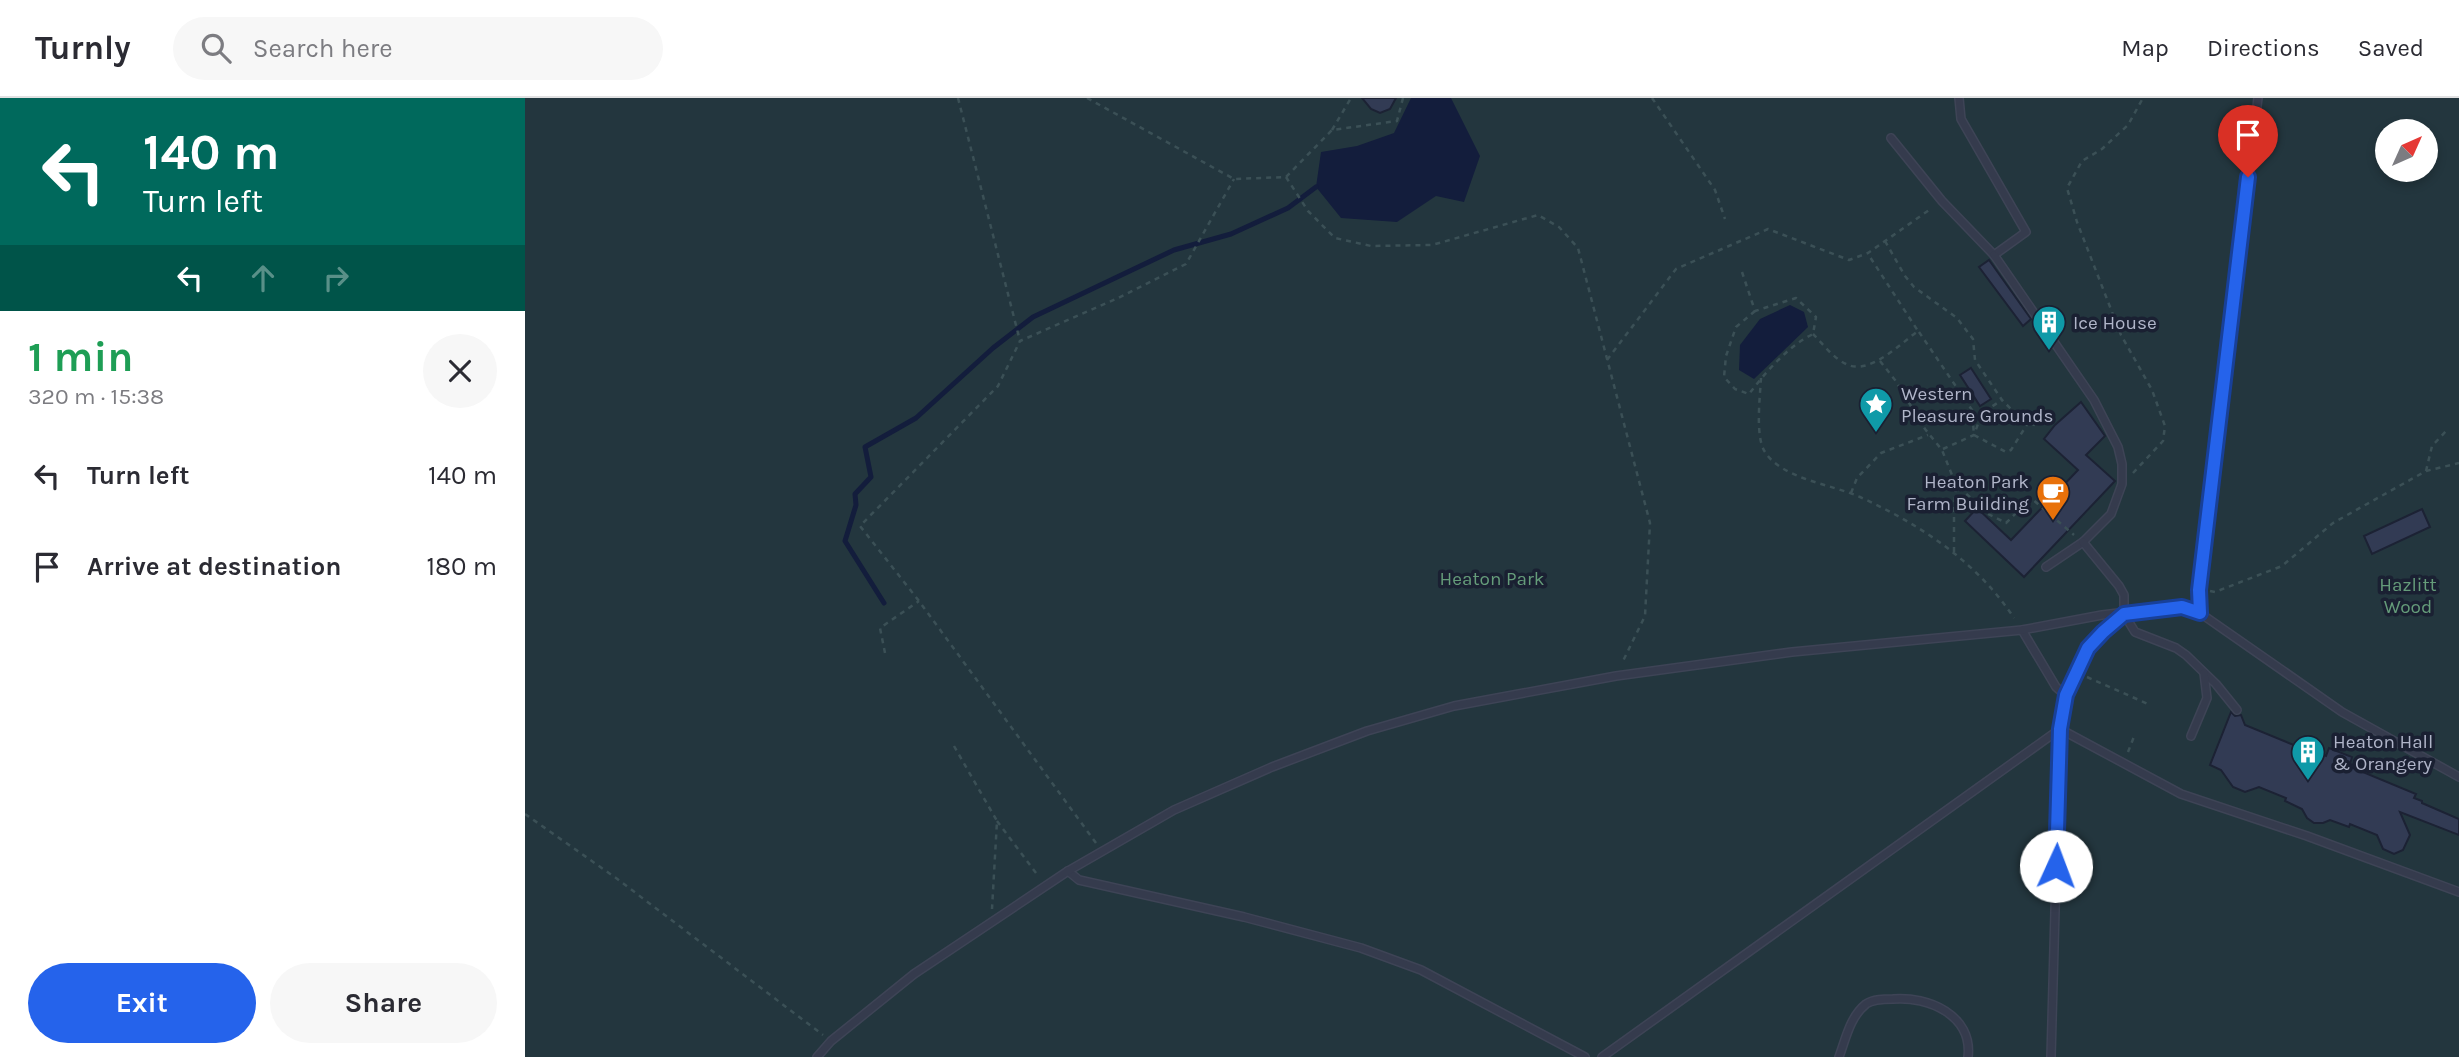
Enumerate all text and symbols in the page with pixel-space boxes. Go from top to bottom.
search box [173,17,663,80]
text: Turnly [35,29,131,67]
icon: search [197,29,235,67]
text: Search here [253,33,393,64]
text: Map [2121,34,2169,62]
text: Directions [2207,34,2320,62]
text: Saved [2358,34,2424,62]
pin [2218,105,2278,177]
icon: arrive [2229,116,2267,154]
north arrow [2375,119,2438,182]
map controls [2375,119,2438,182]
text: 140 m [143,124,280,181]
icon: left [28,126,119,217]
text: Turn left [143,183,263,220]
icon: left [171,259,209,297]
icon: ahead [244,259,282,297]
icon: right [317,259,355,297]
building icon: Ice House [2030,303,2068,352]
place label: Ice House [2073,312,2157,334]
text: 1 min [28,332,133,382]
button: close [423,334,497,408]
text: 320 m · 15:38 [28,383,164,410]
place label: Western Pleasure Grounds [1901,383,2053,427]
place icon: Western Pleasure Grounds [1857,385,1895,434]
icon: left [28,457,66,495]
text: Turn left [87,460,189,491]
text: 140 m [428,460,497,491]
place label: Heaton Park Farm Building [1906,471,2029,515]
cafe icon: Heaton Park Farm Building [2034,473,2072,522]
icon: arrive [28,548,66,586]
text: Arrive at destination [87,551,341,582]
text: 180 m [427,551,497,582]
park label: Heaton Park [1440,568,1545,590]
park label: Hazlitt Wood [2379,574,2437,618]
place label: Heaton Hall & Orangery [2333,731,2433,775]
building icon: Heaton Hall & Orangery [2289,733,2327,782]
position arrow [2019,829,2093,903]
button: Exit [28,963,256,1043]
button: Share [270,963,497,1043]

